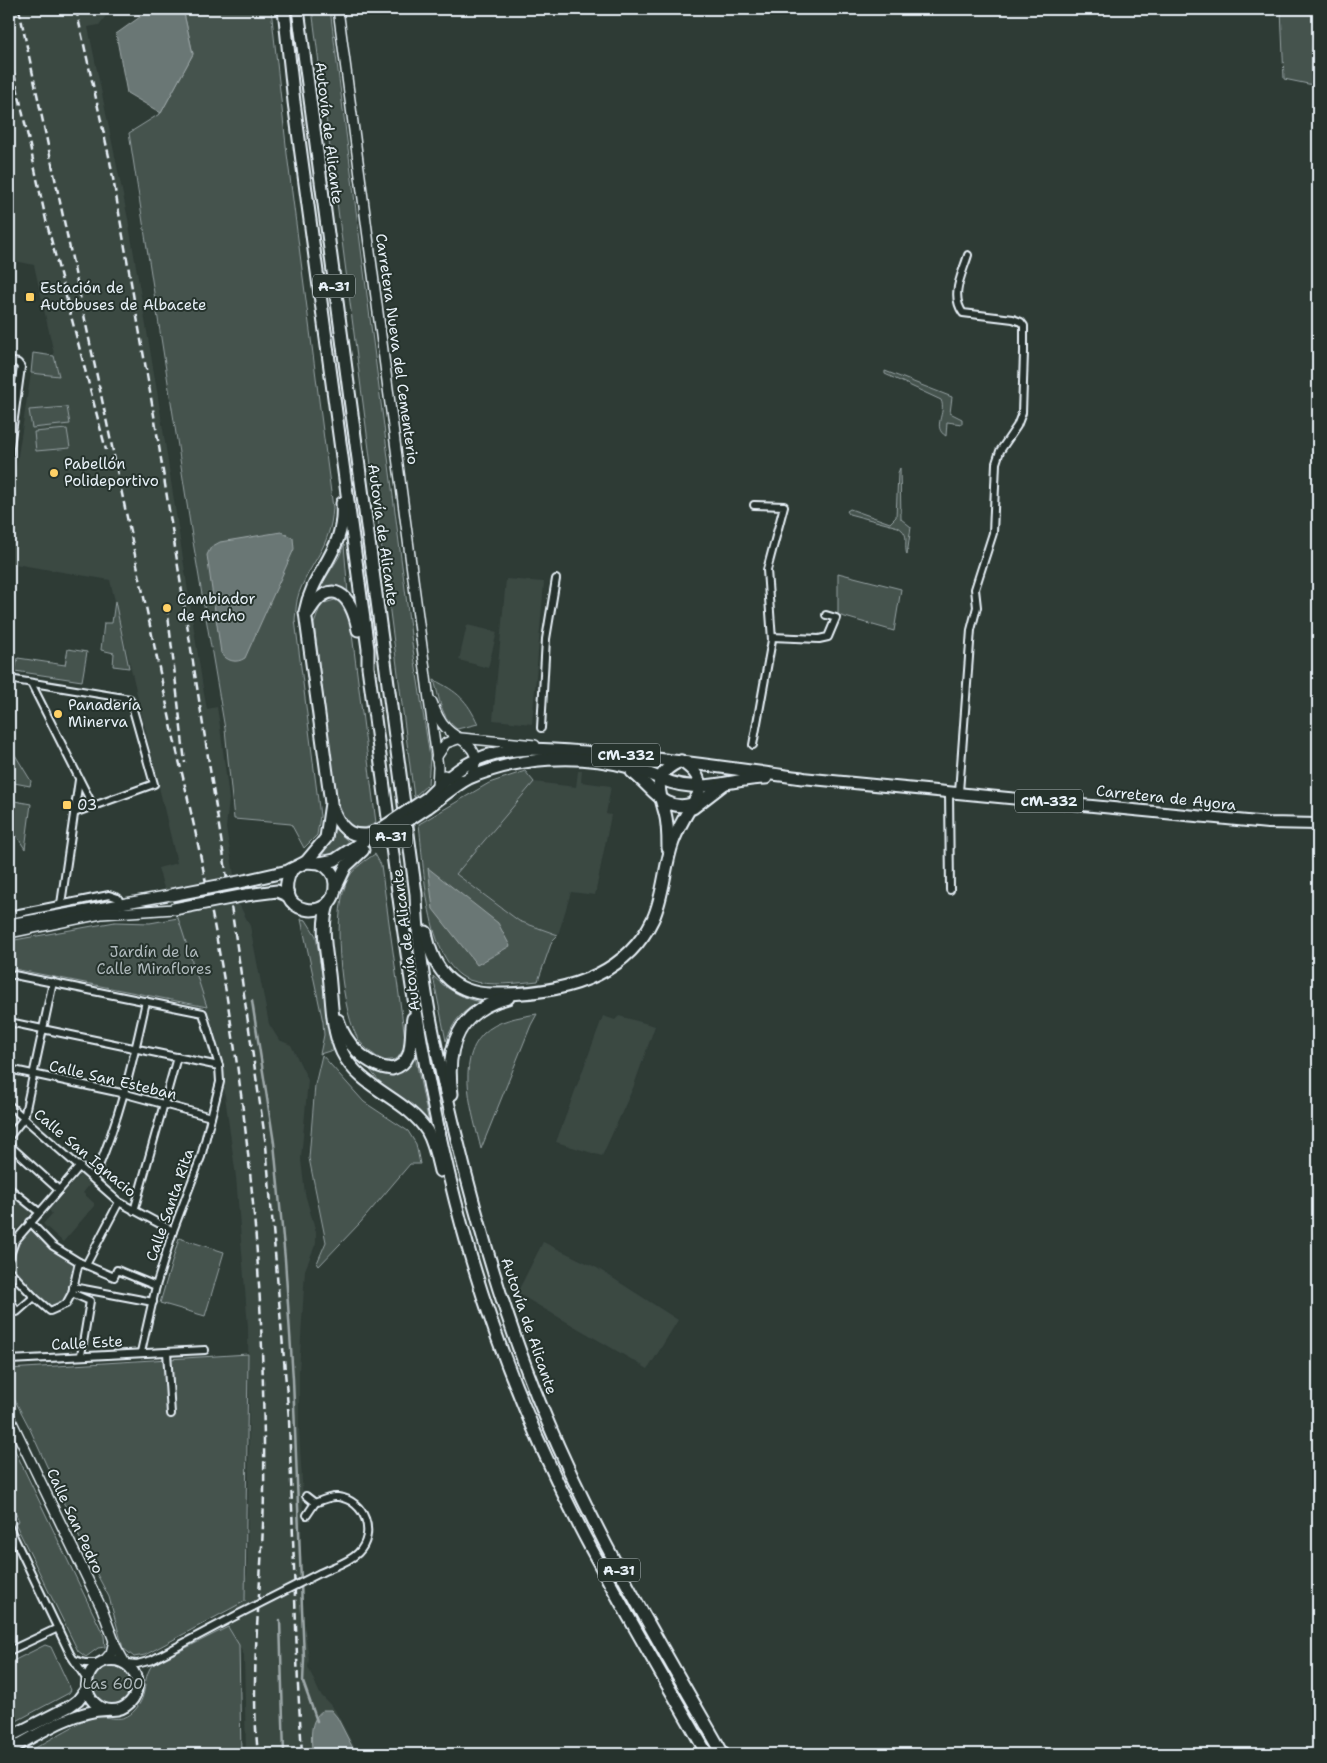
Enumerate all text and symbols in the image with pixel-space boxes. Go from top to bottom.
street label: Autovía de Alicante [310,61,348,205]
street label: Carretera Nueva del Cementerio [371,232,423,466]
road number: A-31 [313,274,355,298]
place label: Estación de Autobuses de Albacete [40,278,207,315]
marker: Estación de Autobuses de Albacete [24,291,36,303]
place label: Pabellón Polideportivo [64,454,159,491]
street label: Autovía de Alicante [363,463,403,607]
marker: Pabellón Polideportivo [48,467,60,479]
place label: Cambiador de Ancho [177,589,256,626]
marker: Cambiador de Ancho [161,602,173,614]
place label: Panadería Minerva [68,695,142,732]
marker: Panadería Minerva [52,708,64,720]
road number: CM-332 [592,744,660,766]
street label: Carretera de Ayora [1095,781,1238,815]
road number: CM-332 [1015,789,1083,812]
place label: 03 [77,795,97,815]
marker: 03 [61,799,73,811]
road number: A-31 [370,824,412,848]
street label: Autovía de Alicante [387,868,425,1012]
park label: Jardín de la Calle Miraflores [96,942,212,979]
street label: Calle San Esteban [47,1056,179,1104]
street label: Calle San Ignacio [30,1104,140,1202]
street label: Calle Santa Rita [141,1145,199,1264]
street label: Autovía de Alicante [496,1255,562,1397]
street label: Calle Este [51,1331,123,1355]
street label: Calle San Pedro [42,1465,108,1577]
road number: A-31 [598,1558,640,1582]
park label: Las 600 [83,1674,143,1694]

